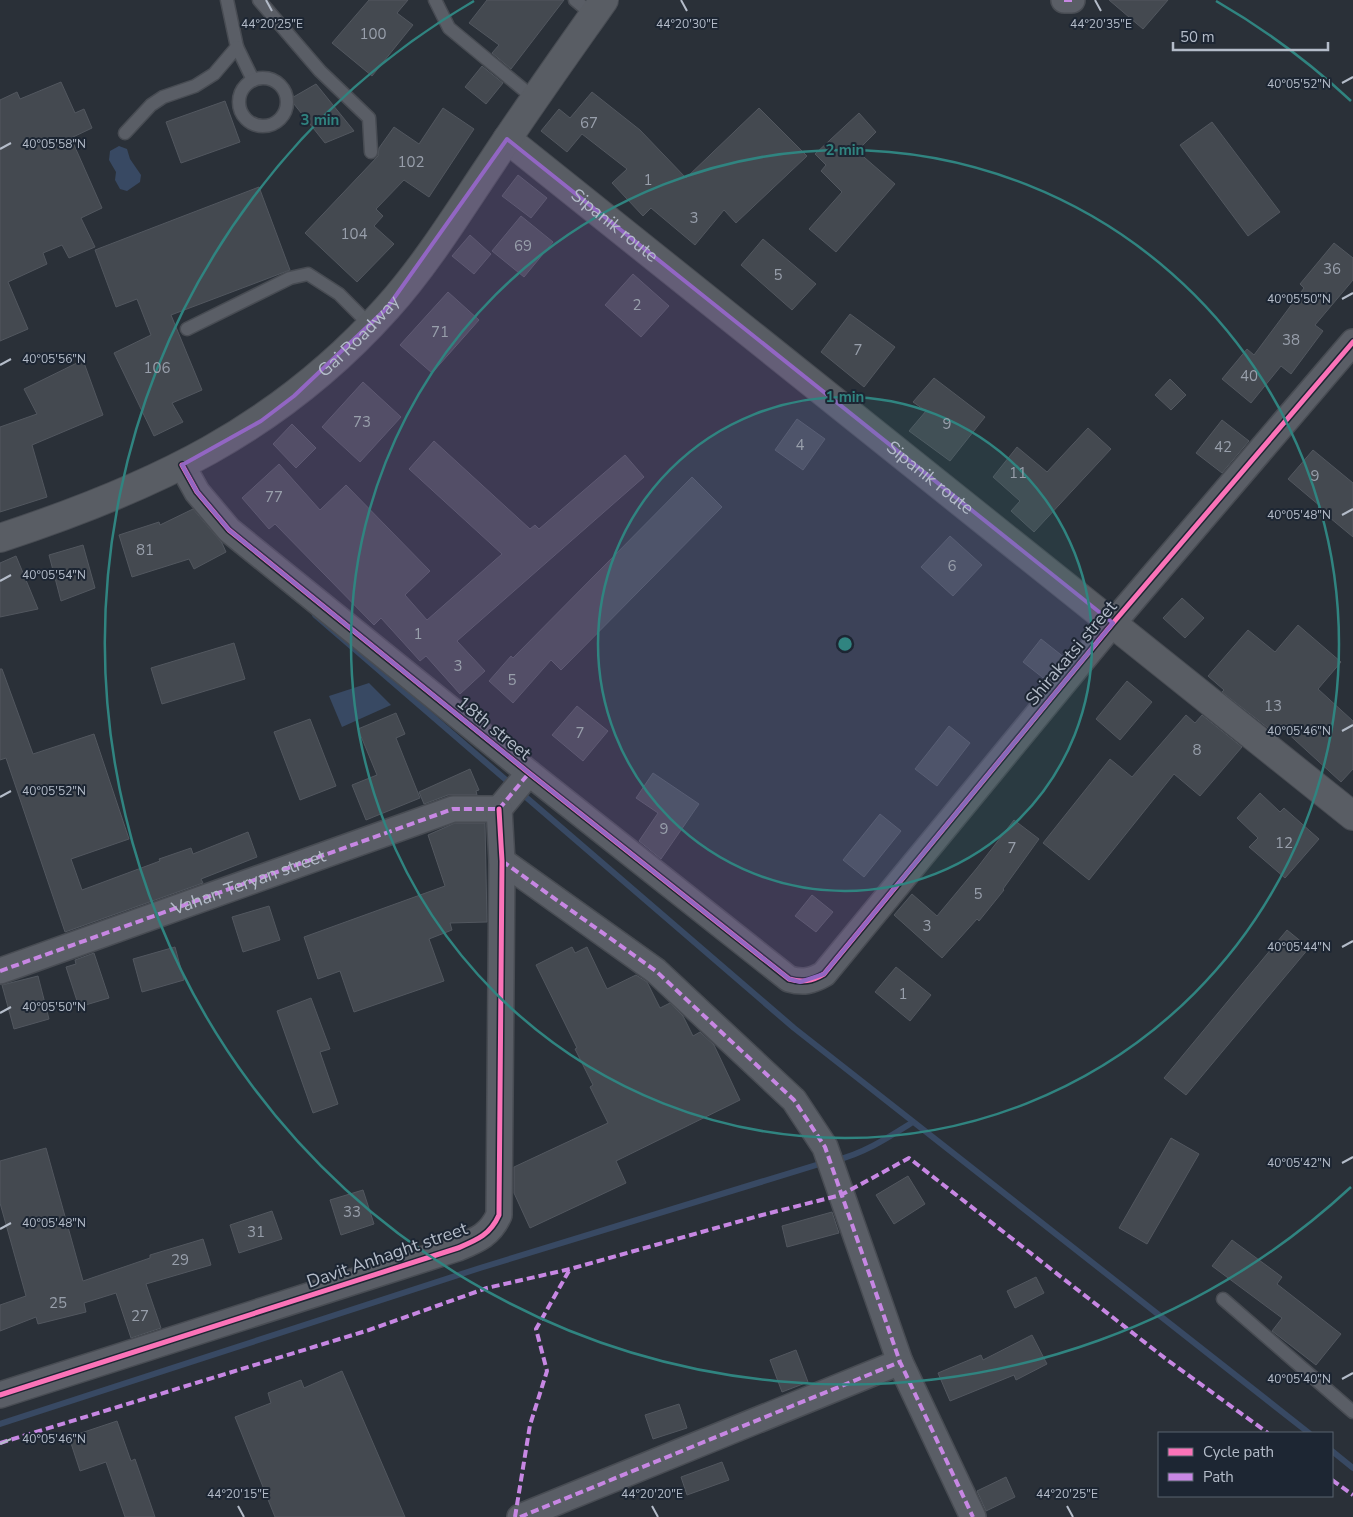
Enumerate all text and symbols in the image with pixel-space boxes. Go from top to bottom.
text: 44°20'25"E [241,16,303,32]
text: 44°20'30"E [656,16,718,32]
text: 44°20'35"E [1070,16,1132,32]
scale bar [1173,20,1328,52]
house number: 100 [359,24,387,44]
text: 50 m [1180,27,1215,47]
text: 40°05'52"N [1267,76,1331,92]
text: 3 min [301,110,339,130]
house number: 67 [580,113,598,133]
text: 40°05'58"N [22,136,86,152]
text: 2 min [826,140,864,160]
house number: 102 [397,152,425,172]
house number: 1 [643,170,653,190]
street label: Sipanik route [566,183,663,268]
house number: 3 [689,208,699,228]
house number: 104 [340,224,368,244]
house number: 69 [514,236,532,256]
house number: 36 [1323,259,1341,279]
house number: 5 [773,265,783,285]
street label: Gai Roadway [312,289,405,382]
text: 40°05'50"N [1267,291,1331,307]
house number: 2 [632,295,642,315]
house number: 71 [431,322,449,342]
house number: 38 [1282,330,1300,350]
house number: 7 [853,340,863,360]
text: 40°05'56"N [22,351,86,367]
house number: 106 [143,358,171,378]
house number: 40 [1240,366,1258,386]
text: 1 min [826,387,864,407]
house number: 73 [353,412,371,432]
house number: 9 [942,414,952,434]
house number: 4 [795,435,805,455]
street label: Sipanik route [881,435,979,520]
house number: 42 [1214,437,1232,457]
house number: 11 [1009,463,1027,483]
house number: 9 [1310,466,1320,486]
house number: 77 [265,487,283,507]
text: 40°05'48"N [1267,507,1331,523]
house number: 81 [136,540,154,560]
house number: 6 [947,556,957,576]
text: 40°05'54"N [22,567,86,583]
street label: Shirakatsi street [1020,595,1122,711]
house number: 1 [413,624,423,644]
centre of rings [836,635,854,653]
house number: 3 [453,656,463,676]
house number: 5 [507,670,517,690]
street label: 18th street [452,691,537,766]
house number: 13 [1264,696,1282,716]
house number: 7 [575,723,585,743]
text: 40°05'46"N [1267,723,1331,739]
house number: 8 [1192,740,1202,760]
text: 40°05'52"N [22,783,86,799]
house number: 9 [659,819,669,839]
house number: 12 [1275,833,1293,853]
house number: 7 [1007,838,1017,858]
street label: Vahan Teryan street [167,843,329,921]
house number: 5 [973,884,983,904]
house number: 3 [922,916,932,936]
text: 40°05'44"N [1267,939,1331,955]
house number: 1 [898,984,908,1004]
text: 40°05'50"N [22,999,86,1015]
text: 40°05'42"N [1267,1155,1331,1171]
house number: 33 [343,1202,361,1222]
text: 40°05'48"N [22,1215,86,1231]
street label: Davit Anhaght street [303,1216,471,1294]
house number: 31 [247,1222,265,1242]
house number: 29 [171,1250,189,1270]
house number: 25 [49,1293,67,1313]
house number: 27 [131,1306,149,1326]
text: 40°05'40"N [1267,1371,1331,1387]
text: 40°05'46"N [22,1431,86,1447]
legend [1158,1432,1333,1497]
text: Cycle path [1203,1442,1274,1462]
text: Path [1203,1467,1234,1487]
text: 44°20'15"E [207,1486,269,1502]
text: 44°20'20"E [621,1486,683,1502]
text: 44°20'25"E [1036,1486,1098,1502]

